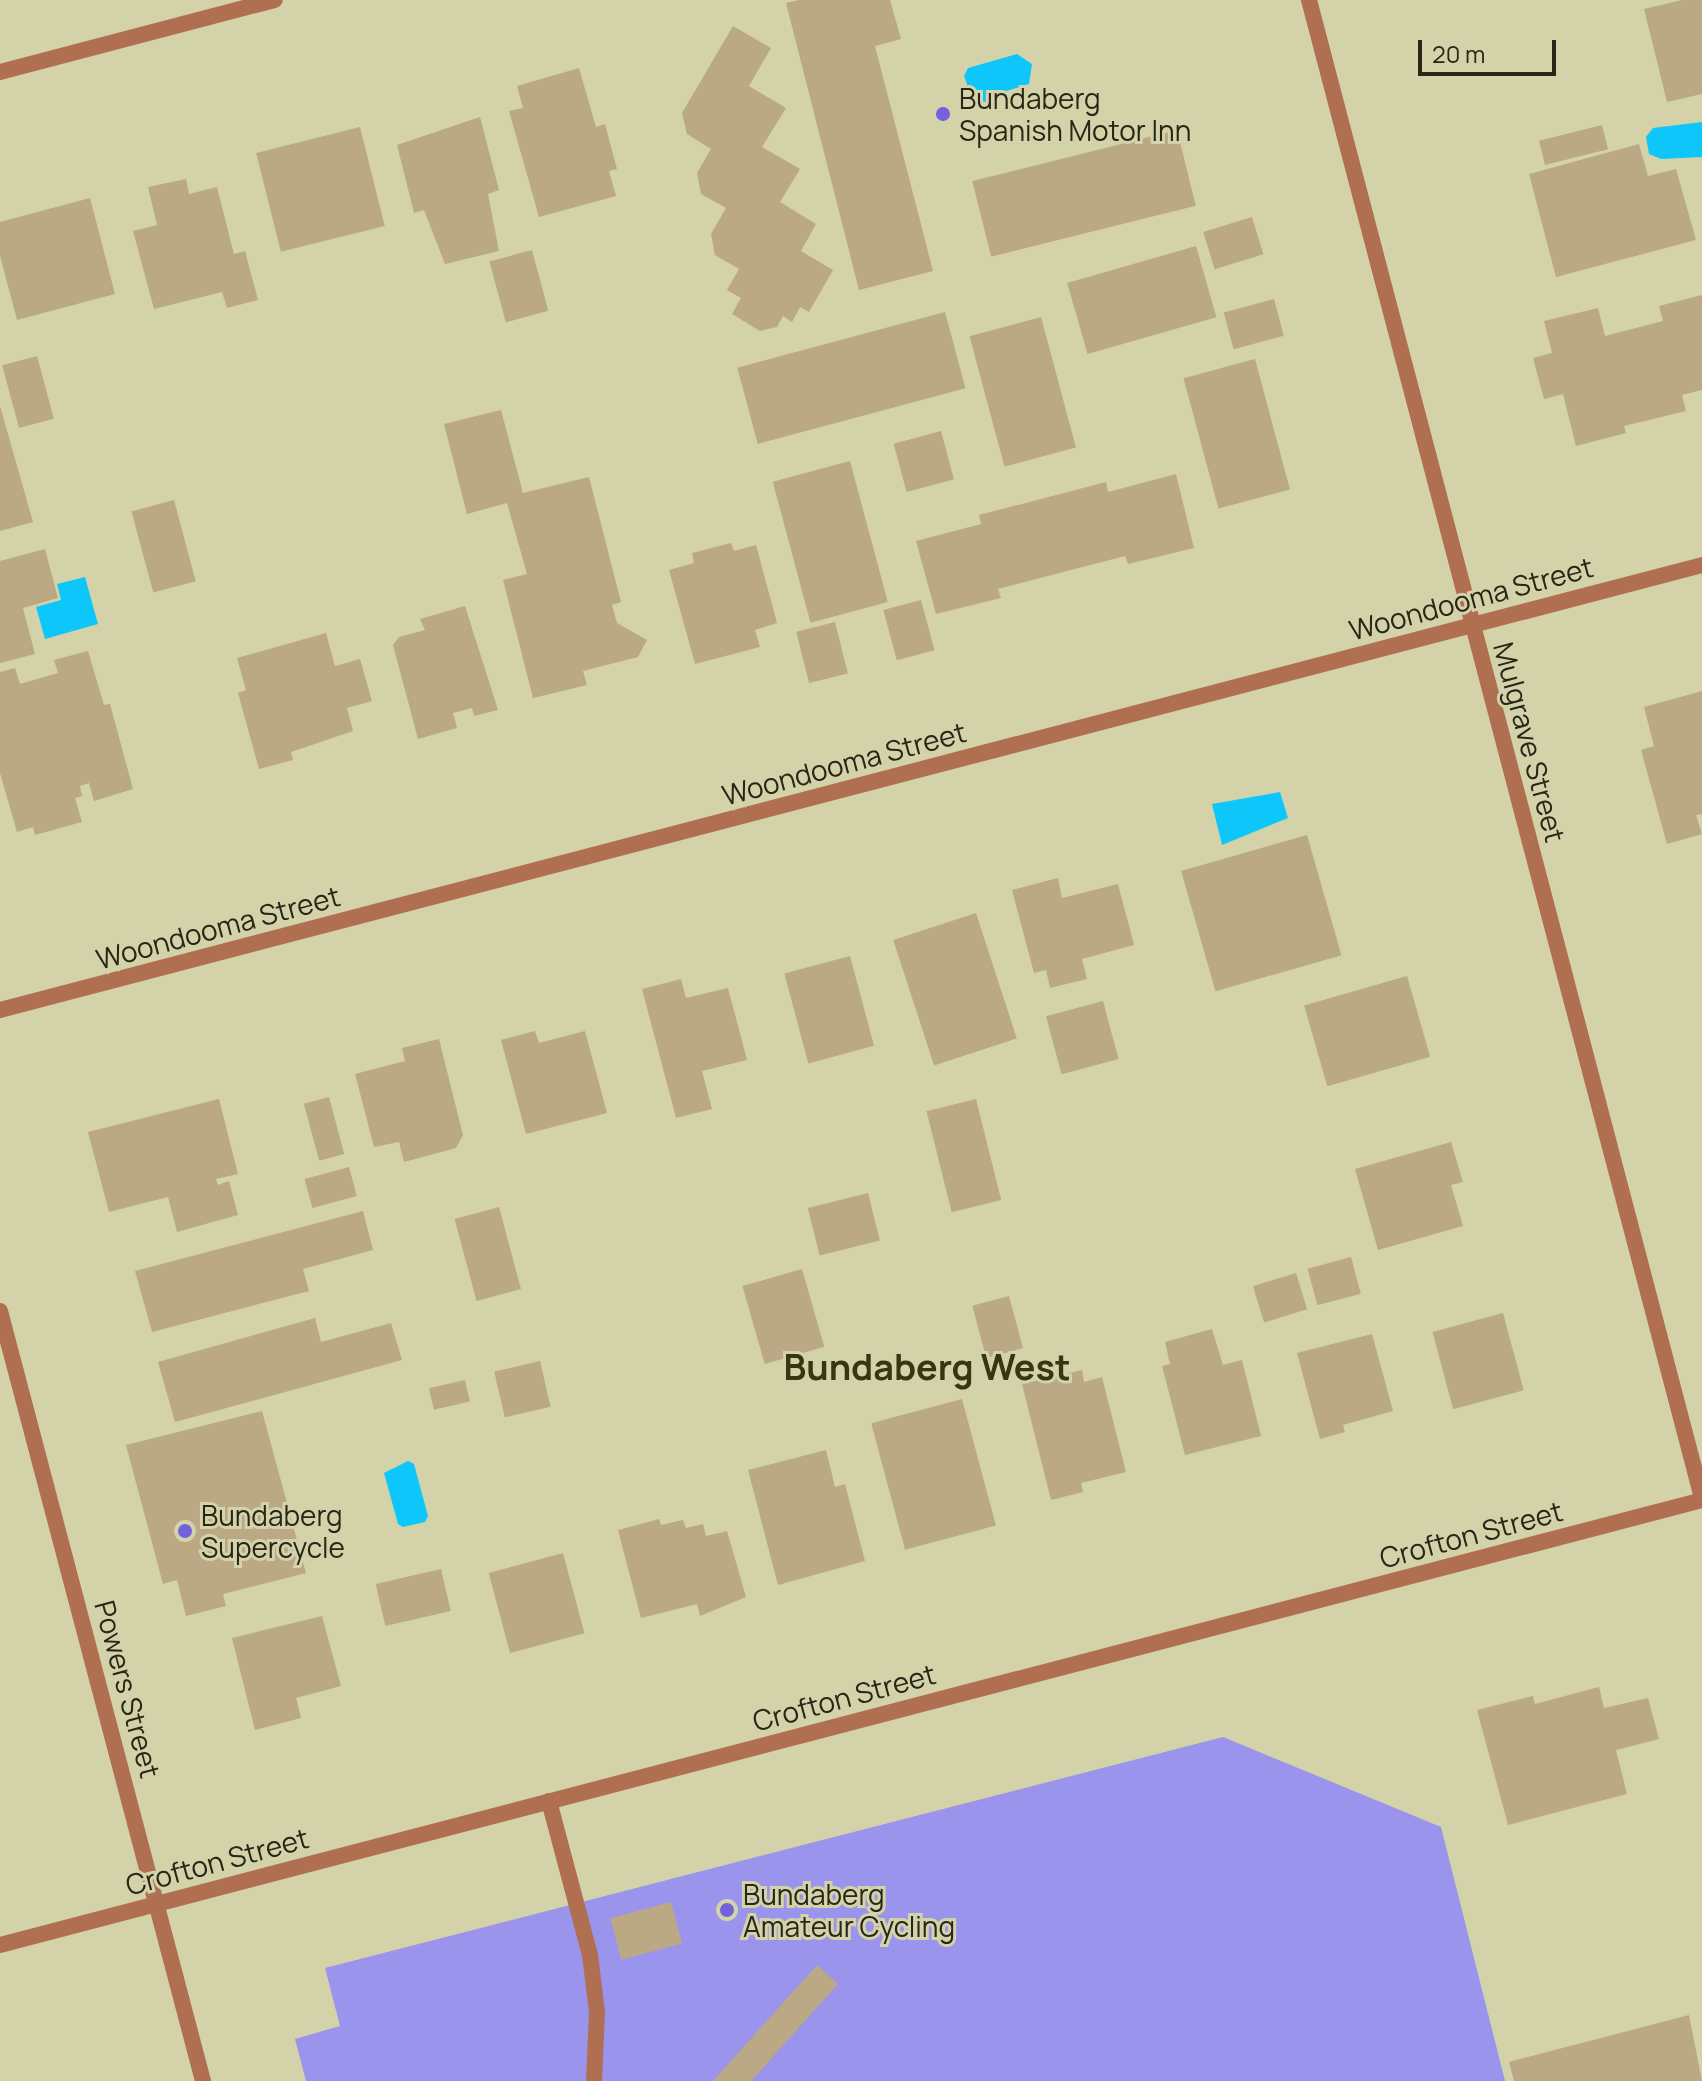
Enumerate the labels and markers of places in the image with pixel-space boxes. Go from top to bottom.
place label: Bundaberg Spanish Motor Inn [959,81,1191,147]
marker: Bundaberg Spanish Motor Inn [934,105,952,123]
place label: Bundaberg Supercycle [201,1498,345,1564]
marker: Bundaberg Supercycle [176,1522,194,1540]
place label: Bundaberg Amateur Cycling [743,1877,955,1943]
marker: Bundaberg Amateur Cycling [718,1901,736,1919]

